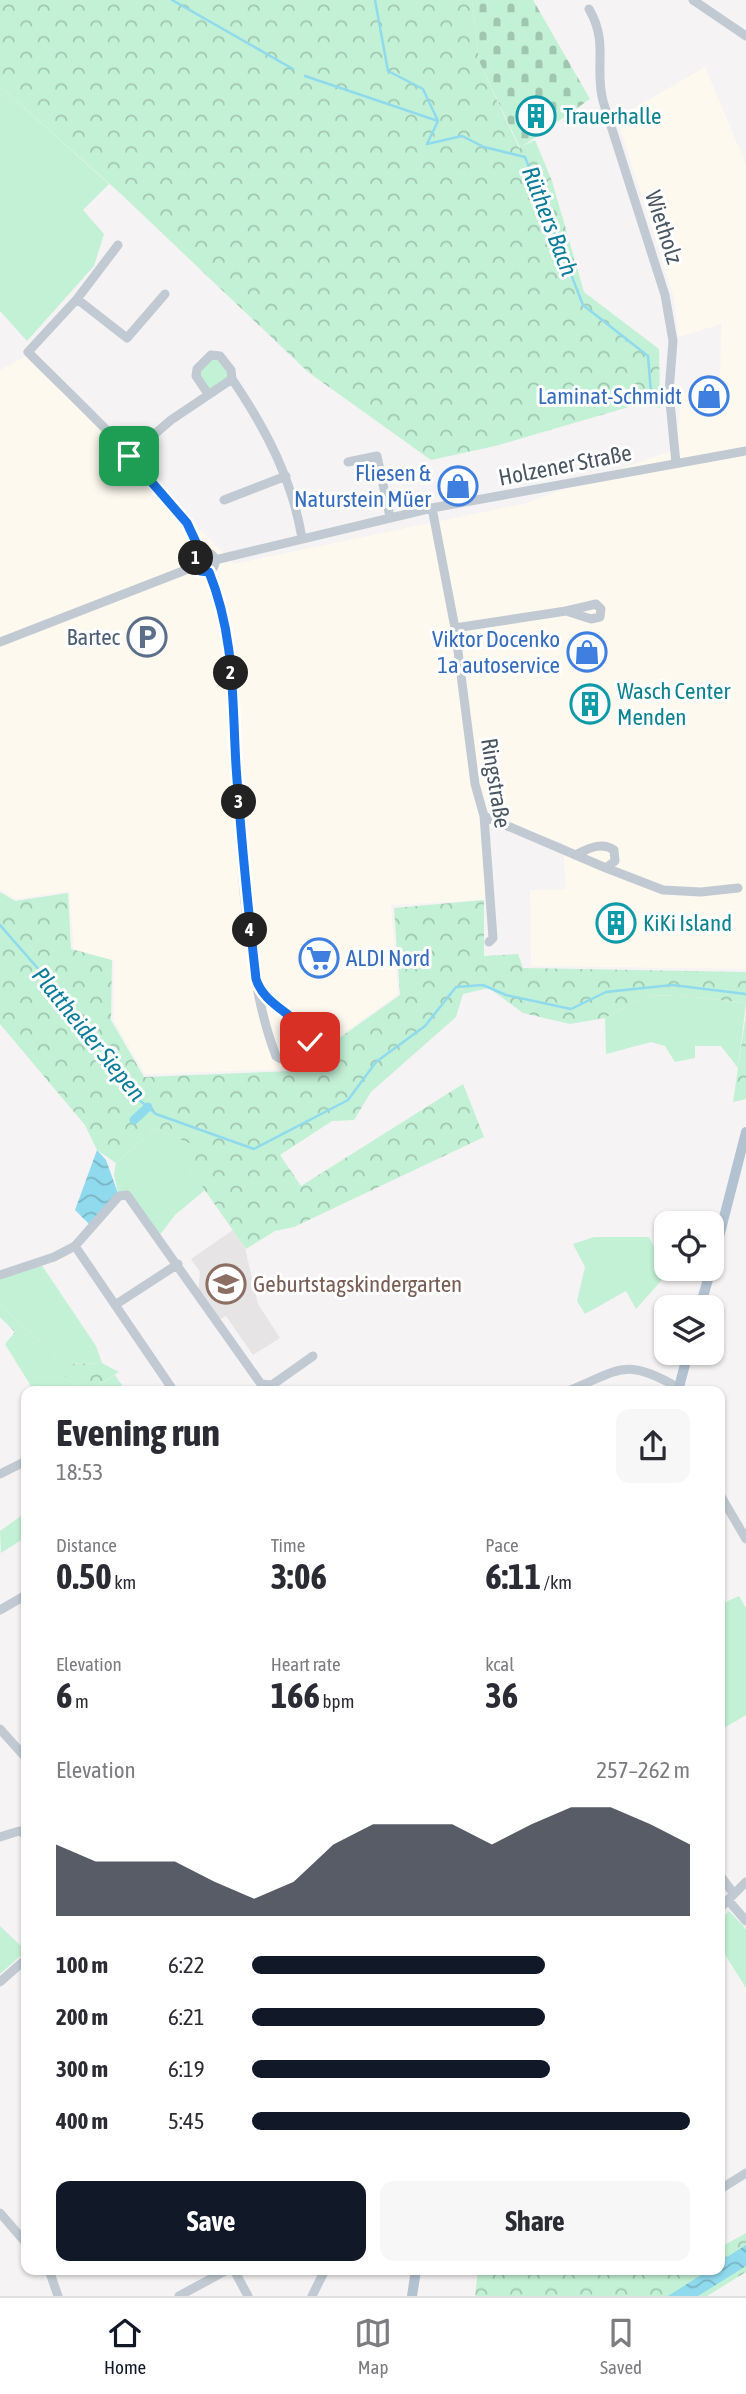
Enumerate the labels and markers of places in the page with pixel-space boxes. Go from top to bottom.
building icon: Trauerhalle [515,95,557,137]
place label: Trauerhalle [563,103,661,129]
shop icon: Laminat-Schmidt [688,375,730,417]
place label: Laminat-Schmidt [538,383,682,409]
pin [99,426,159,486]
place label: Fliesen & Naturstein Müer [294,460,432,512]
shop icon: Fliesen & Naturstein Müer [437,465,479,507]
pin: 1 [178,540,214,576]
parking icon: Bartec [126,616,168,658]
place label: Bartec [67,624,120,650]
place label: Viktor Docenko 1a autoservice [432,626,560,678]
shop icon: Viktor Docenko 1a autoservice [566,631,608,673]
pin: 2 [214,656,248,690]
place label: Wasch Center Menden [617,678,731,730]
building icon: Wasch Center Menden [569,683,611,725]
pin: 3 [222,784,256,820]
building icon: KiKi Island [595,902,637,944]
place label: KiKi Island [643,910,732,936]
pin: 4 [232,912,268,948]
supermarket icon: ALDI Nord [298,937,340,979]
place label: ALDI Nord [346,945,430,971]
pin [280,1012,340,1072]
school or university icon: Geburtstagskindergarten [205,1263,247,1305]
place label: Geburtstagskindergarten [253,1271,462,1297]

